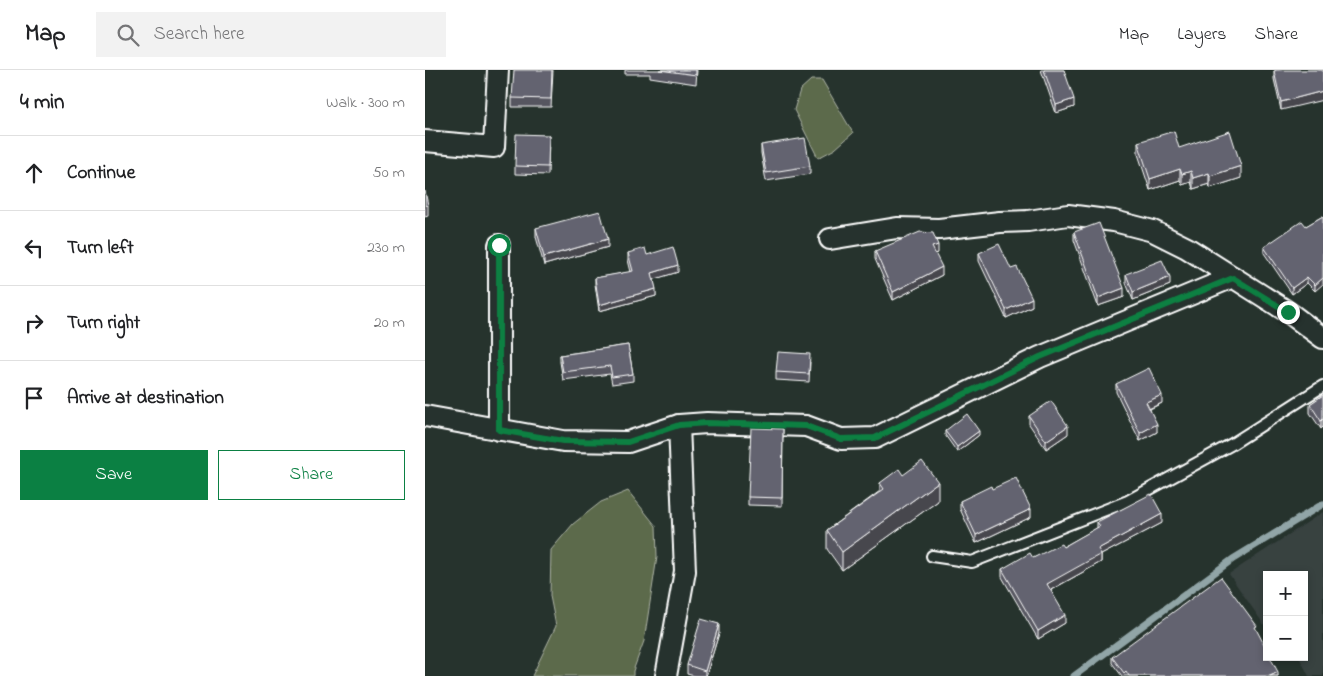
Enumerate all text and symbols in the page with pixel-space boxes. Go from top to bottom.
search box [96,12,446,57]
text: Map [25,17,66,52]
icon: search [114,21,142,49]
text: Search here [154,21,245,48]
text: Map [1119,22,1149,48]
text: Layers [1177,22,1227,48]
text: Share [1255,22,1298,48]
text: 4 min [20,88,64,118]
text: Walk · 300 m [326,91,405,115]
icon: ahead [20,159,48,187]
text: Continue [67,160,135,187]
text: 50 m [373,161,405,185]
icon: left [20,234,48,262]
route start [488,234,511,257]
text: Turn left [67,235,134,262]
text: 230 m [367,236,405,260]
route end [1277,301,1300,324]
icon: right [20,309,48,337]
text: Turn right [67,310,140,337]
text: 20 m [374,311,405,335]
icon: arrive [20,384,48,412]
text: Arrive at destination [67,385,224,412]
button: Save [20,450,208,500]
button: Share [218,450,405,500]
map controls [1263,571,1308,661]
button: + [1263,571,1308,616]
button: − [1263,616,1308,661]

